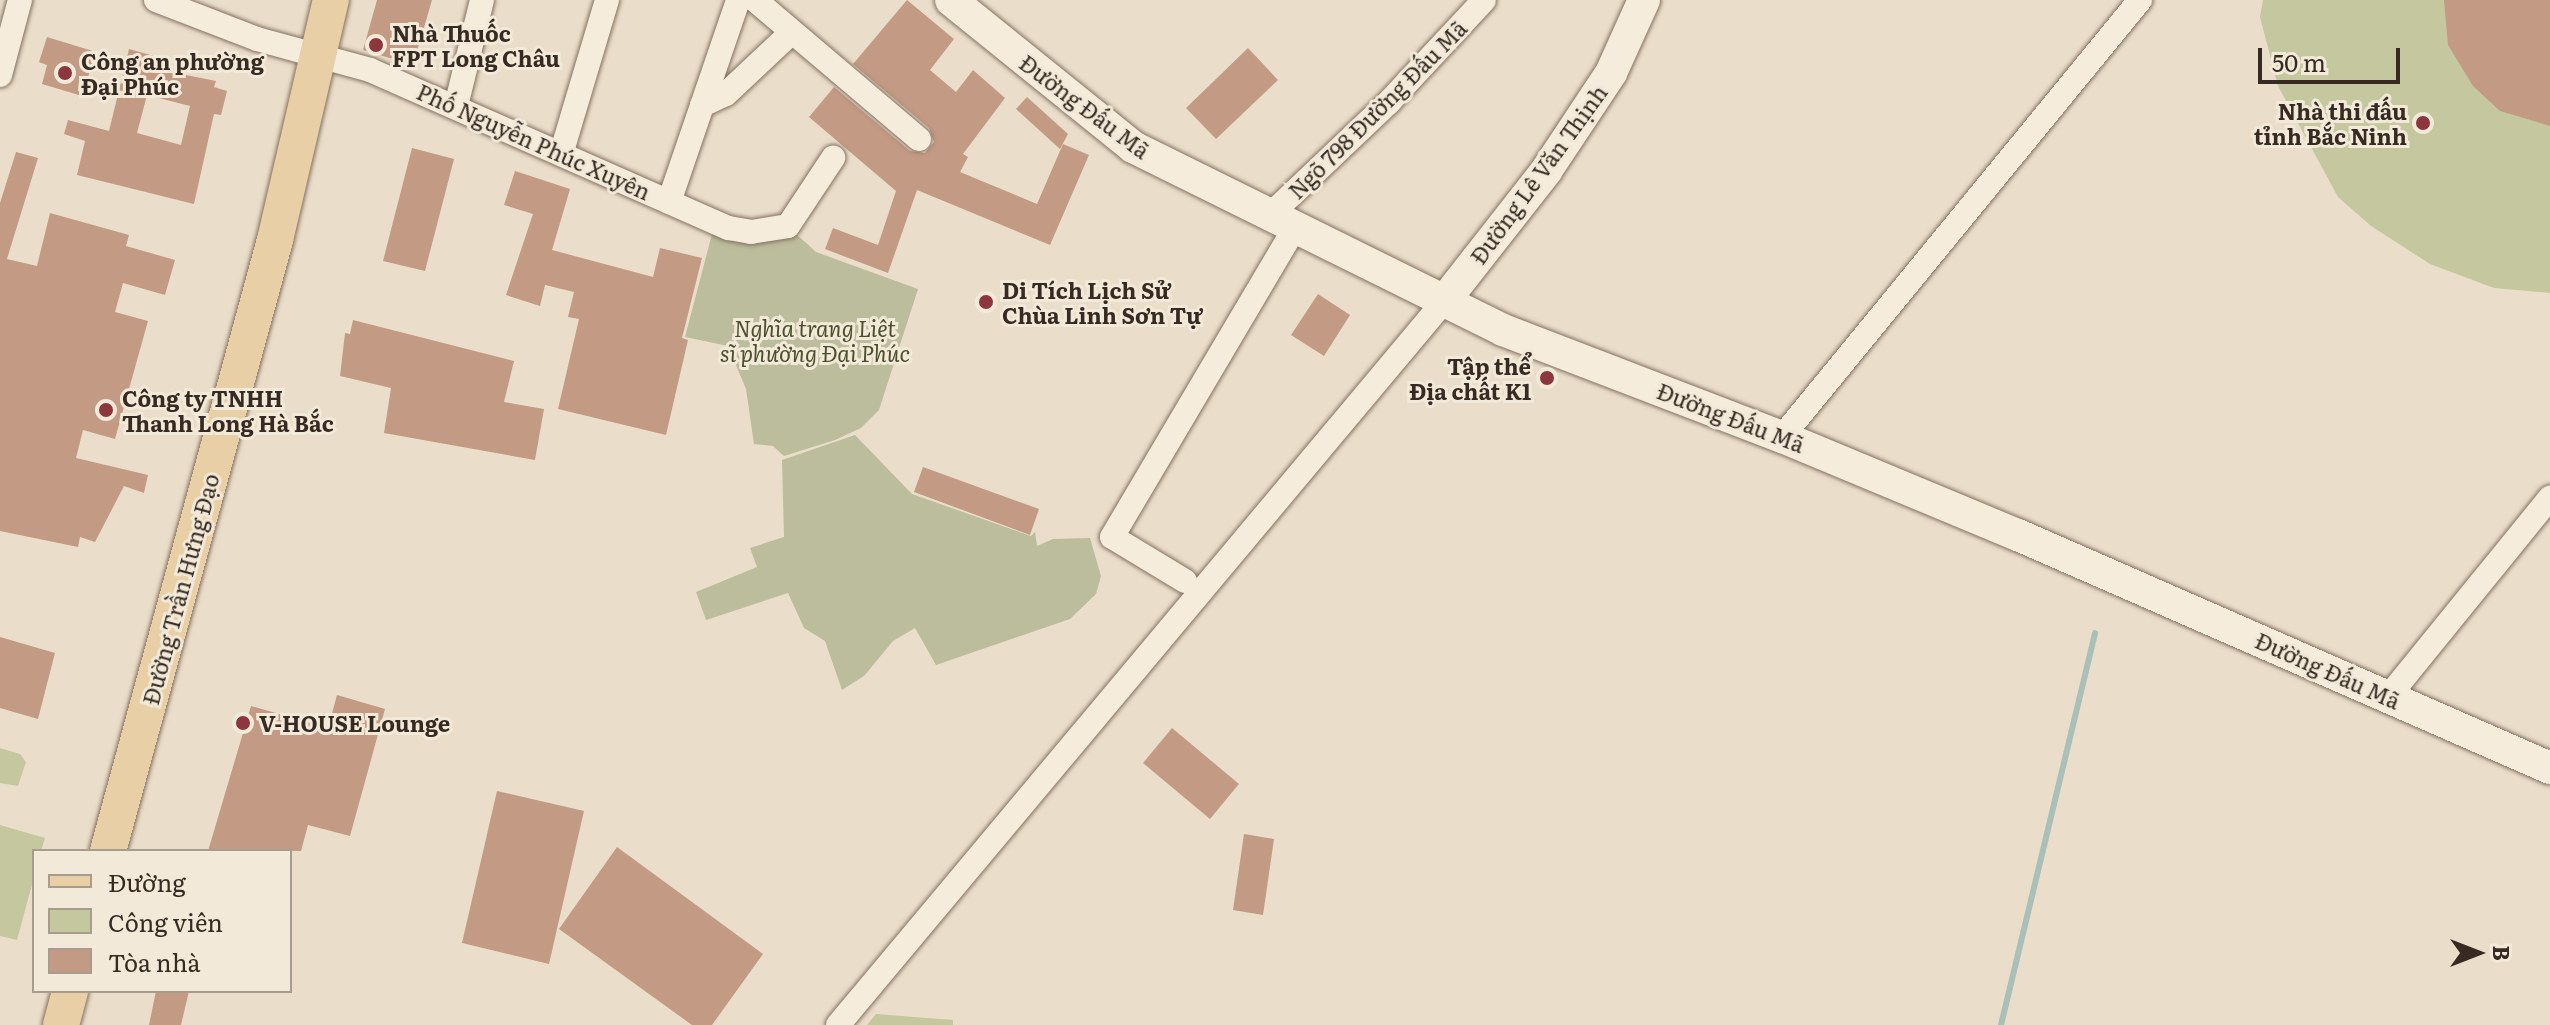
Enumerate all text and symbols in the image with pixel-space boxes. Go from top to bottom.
street label: Ngõ 798 Đường Đấu Mã [1282,14,1472,204]
place label: Nhà Thuốc FPT Long Châu [392,19,560,70]
scale bar [2262,32,2404,82]
marker: Nhà Thuốc FPT Long Châu [367,36,385,54]
text: 50 m [2272,44,2326,79]
place label: Công an phường Đại Phúc [81,47,264,98]
street label: Đường Đấu Mã [1015,49,1155,163]
marker: Công an phường Đại Phúc [56,64,74,82]
street label: Phố Nguyễn Phúc Xuyên [413,78,655,204]
street label: Đường Lê Văn Thịnh [1464,79,1612,269]
place label: Nhà thi đấu tỉnh Bắc Ninh [2254,97,2407,148]
marker: Nhà thi đấu tỉnh Bắc Ninh [2414,114,2432,132]
place label: Di Tích Lịch Sử Chùa Linh Sơn Tự [1002,276,1203,328]
marker: Di Tích Lịch Sử Chùa Linh Sơn Tự [977,293,995,311]
park label: Nghĩa trang Liệt sĩ phường Đại Phúc [720,314,910,366]
place label: Tập thể Địa chất K1 [1409,352,1531,404]
marker: Tập thể Địa chất K1 [1538,369,1556,387]
street label: Đường Đấu Mã [1654,377,1808,457]
place label: Công ty TNHH Thanh Long Hà Bắc [122,384,334,436]
marker: Công ty TNHH Thanh Long Hà Bắc [97,401,115,419]
street label: Đường Trần Hưng Đạo [136,470,224,708]
street label: Đường Đấu Mã [2251,626,2405,714]
place label: V-HOUSE Lounge [259,710,450,736]
marker: V-HOUSE Lounge [234,714,252,732]
legend [32,849,292,993]
text: Đường [108,864,186,899]
text: Công viên [108,904,223,939]
north arrow [2438,913,2518,993]
text: Tòa nhà [108,944,201,979]
text: B [2486,945,2519,961]

